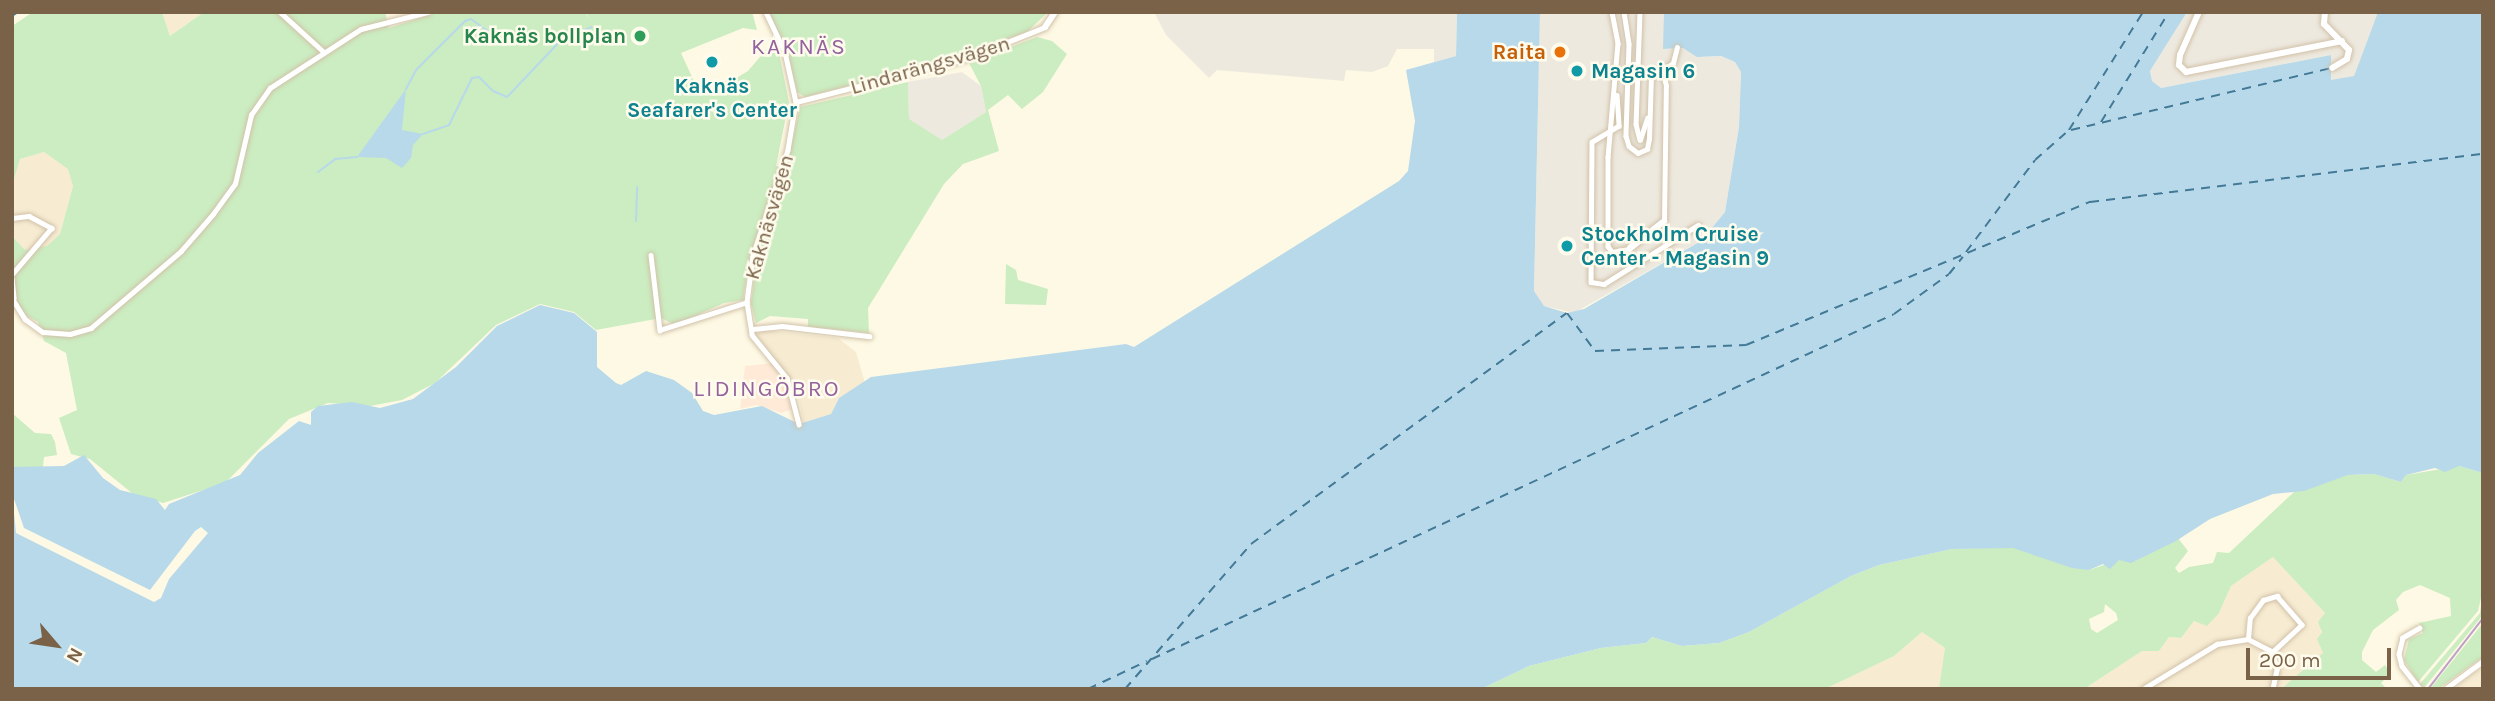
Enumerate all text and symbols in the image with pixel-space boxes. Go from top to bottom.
place label: Kaknäs bollplan [464,23,626,49]
marker: Kaknäs bollplan [632,28,648,44]
street label: Lindarängsvägen [847,30,1013,100]
district label: KAKNÄS [752,33,846,61]
place label: Raita [1493,39,1546,65]
marker: Raita [1552,44,1568,60]
marker: Kaknäs Seafarer's Center [704,54,720,70]
place label: Magasin 6 [1591,58,1695,84]
marker: Magasin 6 [1569,63,1585,79]
place label: Kaknäs Seafarer's Center [627,73,797,123]
street label: Kaknäsvägen [739,152,799,282]
place label: Stockholm Cruise Center - Magasin 9 [1581,221,1769,271]
marker: Stockholm Cruise Center - Magasin 9 [1559,238,1575,254]
district label: LIDINGÖBRO [695,375,839,403]
north arrow [21,610,91,680]
scale bar [2250,634,2395,678]
text: N [61,644,87,666]
text: 200 m [2259,648,2321,672]

